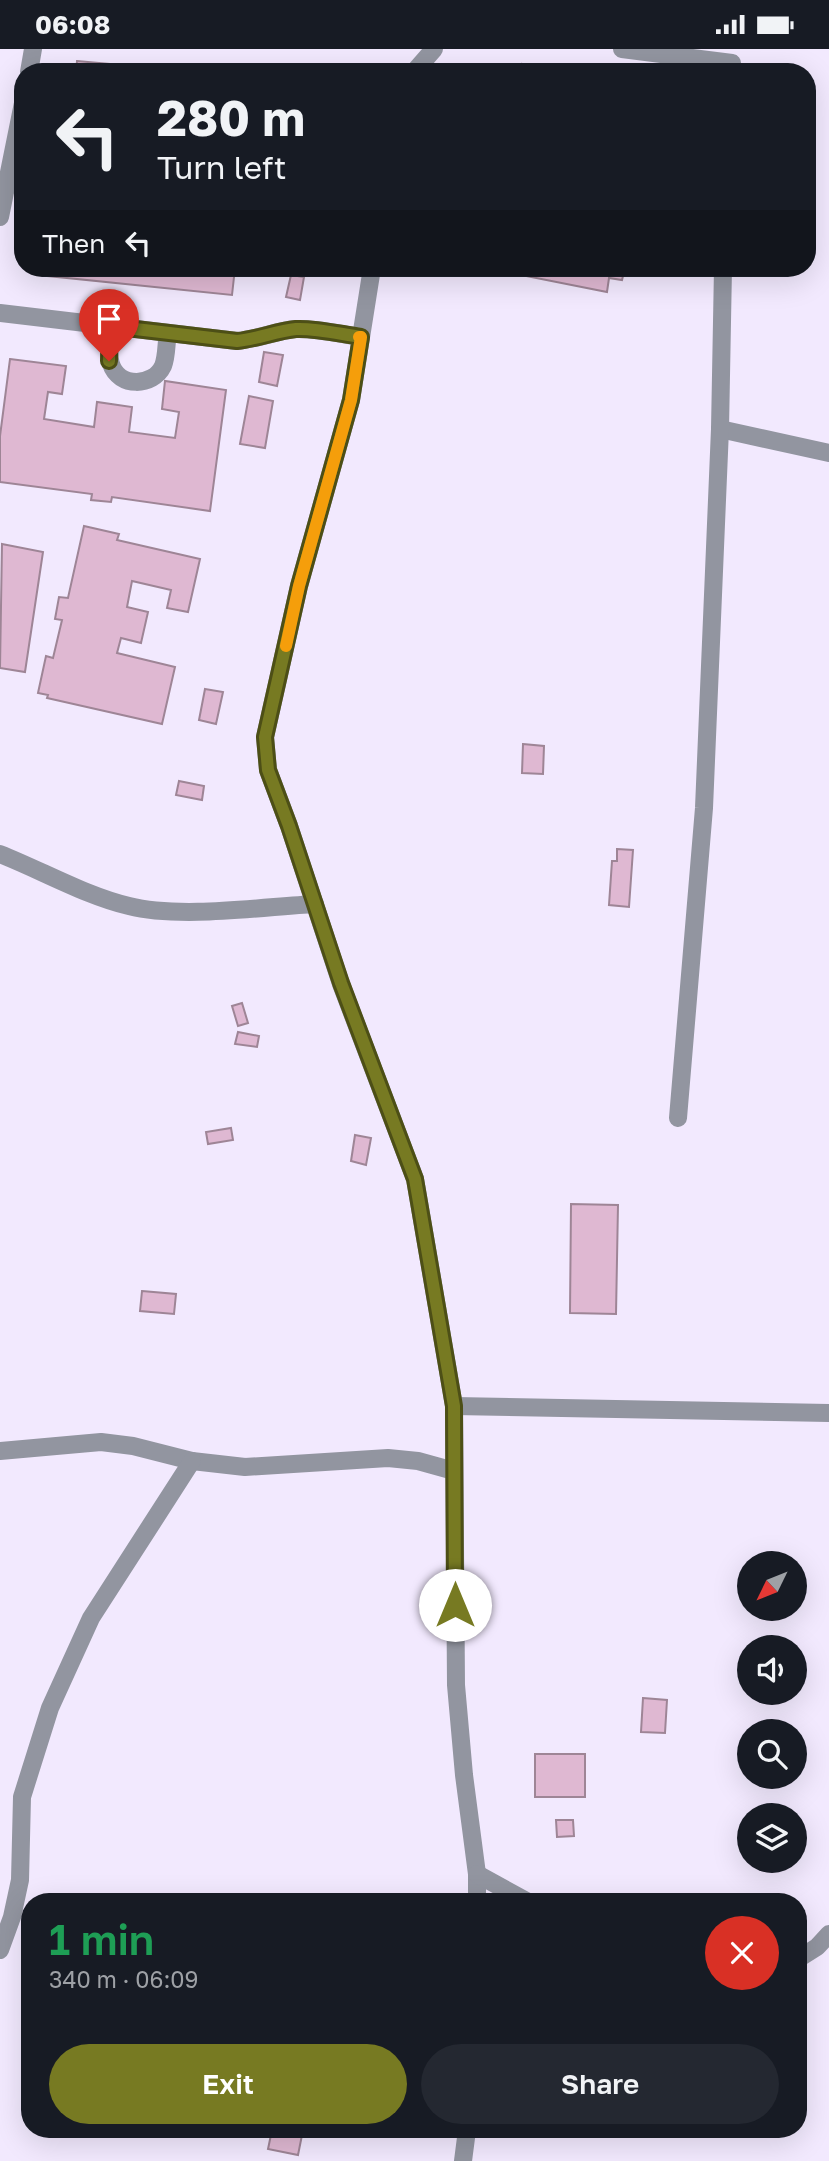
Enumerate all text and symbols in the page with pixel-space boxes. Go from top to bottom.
text: 06:08 [35,9,110,40]
text: 280 m [157,88,305,147]
icon: left [42,91,133,182]
text: Turn left [157,148,286,186]
icon: left [119,224,157,262]
text: Then [42,228,105,259]
pin [79,289,139,361]
icon: arrive [90,300,128,338]
north arrow [737,1551,807,1621]
map controls [737,1551,807,1873]
position arrow [418,1568,492,1642]
button: sound [737,1635,807,1705]
button: search [737,1719,807,1789]
button: layers [737,1803,807,1873]
text: 1 min [49,1914,154,1964]
button: close [705,1916,779,1990]
text: 340 m · 06:09 [49,1965,199,1993]
button: Exit [49,2044,407,2124]
button: Share [421,2044,779,2124]

